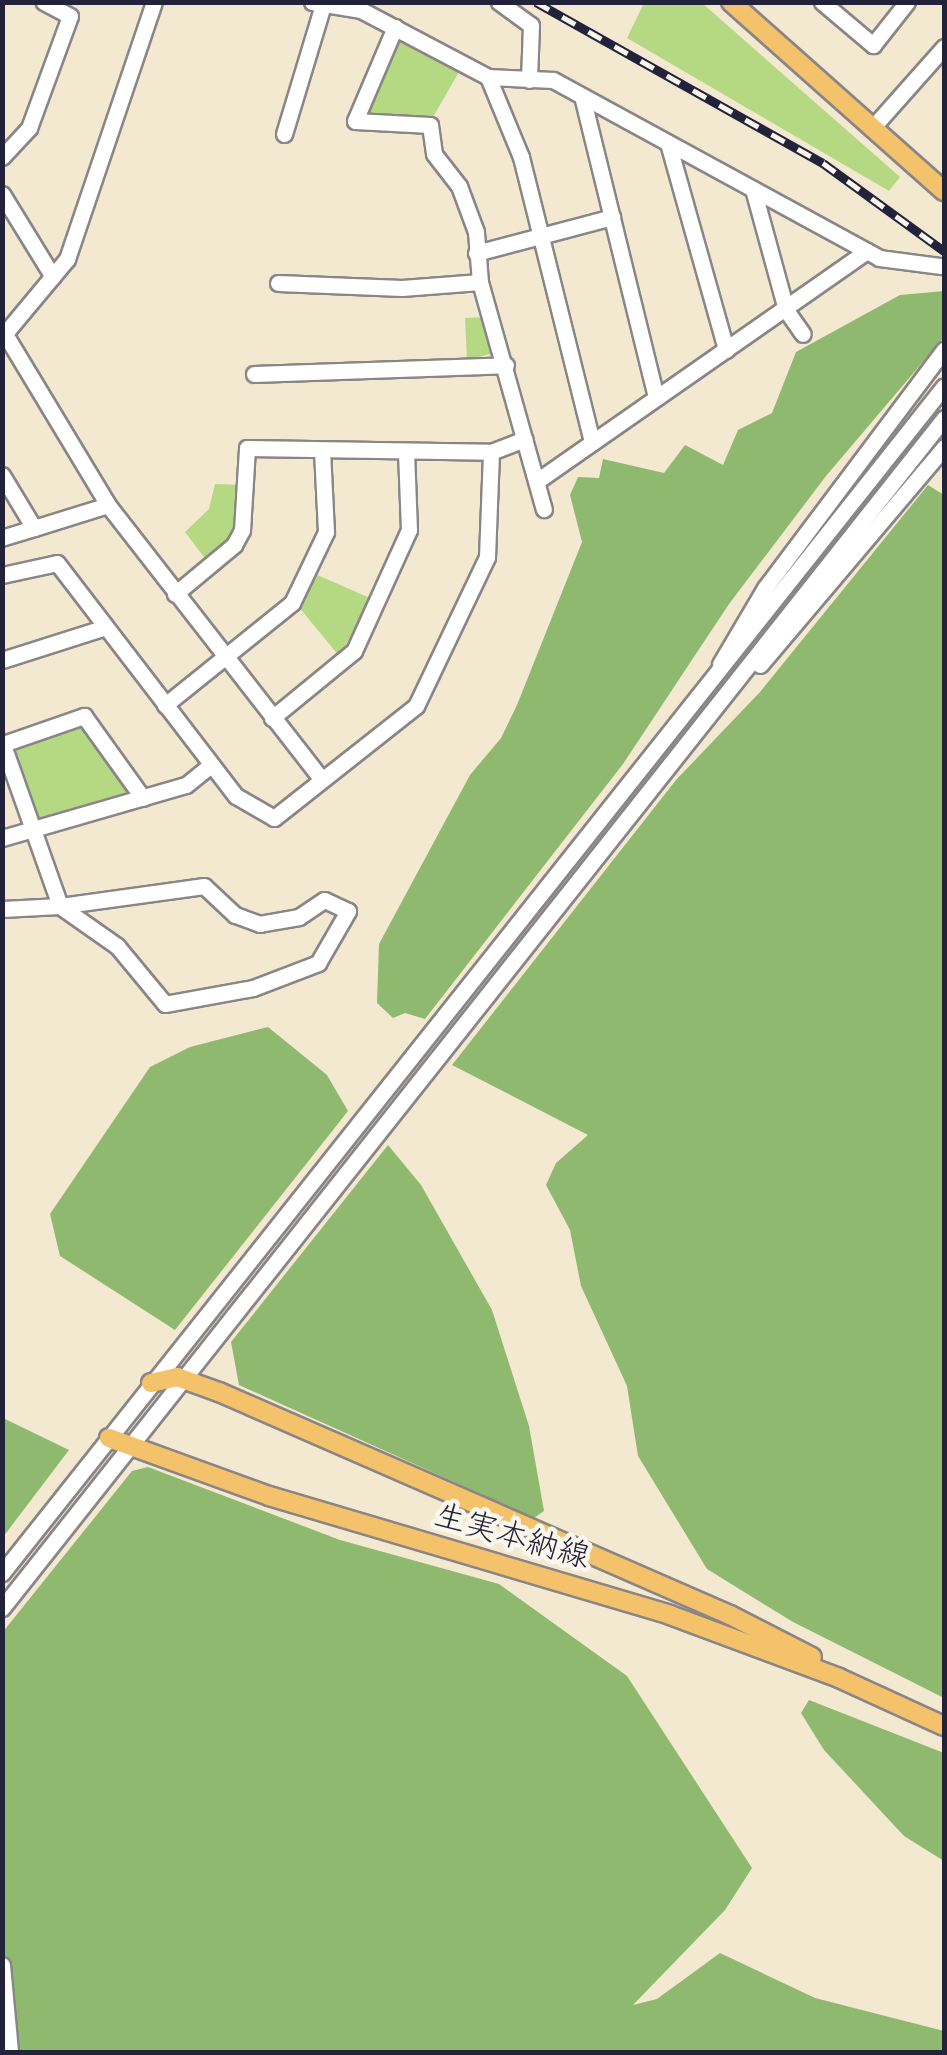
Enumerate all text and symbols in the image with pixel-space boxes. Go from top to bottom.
street label: 生実本納線 [430,1495,594,1577]

